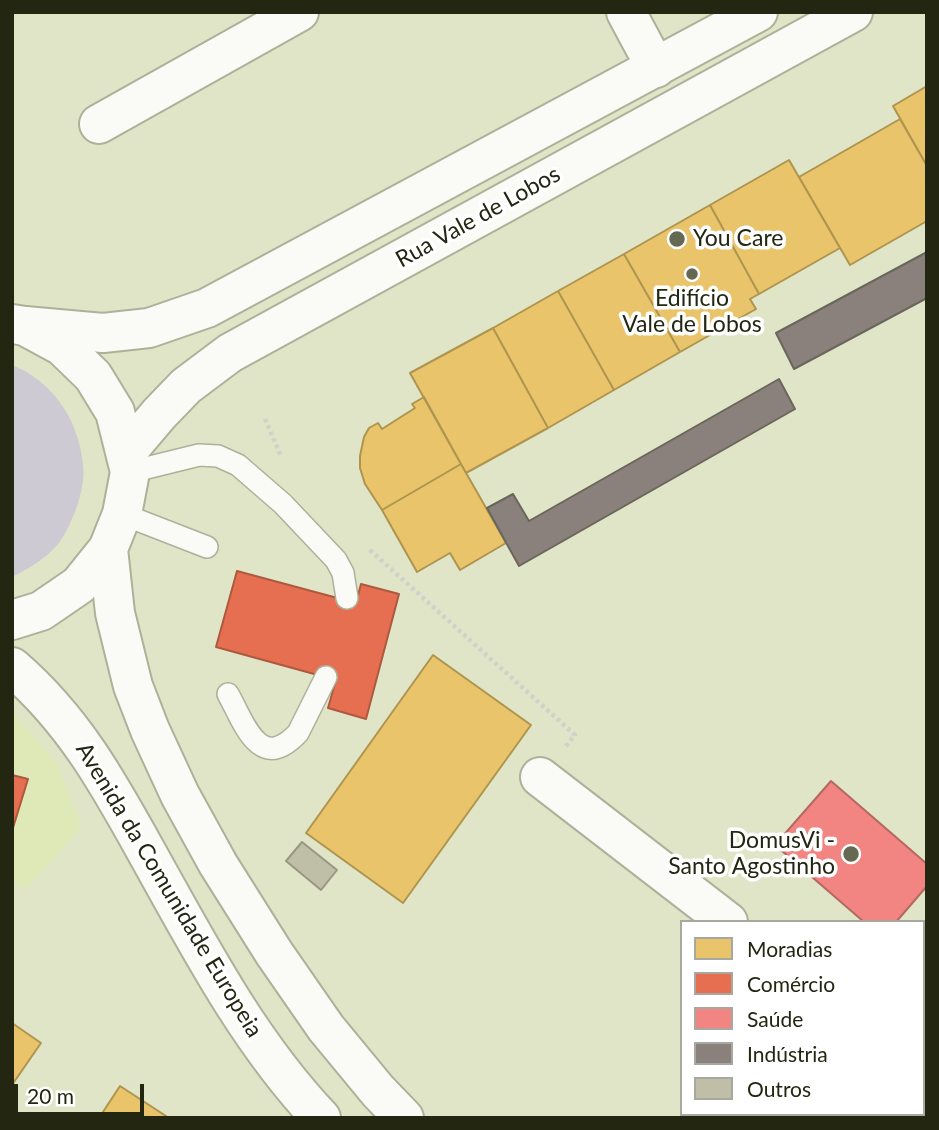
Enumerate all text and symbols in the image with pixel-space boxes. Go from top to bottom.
street label: Rua Vale de Lobos [391,160,565,274]
place label: You Care [693,225,783,253]
marker: You Care [667,229,687,249]
marker: Edifício Vale de Lobos [684,266,700,282]
place label: Edifício Vale de Lobos [622,285,762,339]
street label: Avenida da Comunidade Europeia [70,738,268,1042]
place label: DomusVi - Santo Agostinho [668,827,835,881]
marker: DomusVi - Santo Agostinho [841,844,861,864]
legend [680,920,925,1116]
text: Moradias [747,936,832,961]
text: Comércio [747,971,835,996]
text: Saúde [747,1006,803,1031]
text: Indústria [747,1041,828,1066]
scale bar [18,1070,147,1114]
text: Outros [747,1076,811,1101]
text: 20 m [27,1083,74,1108]

